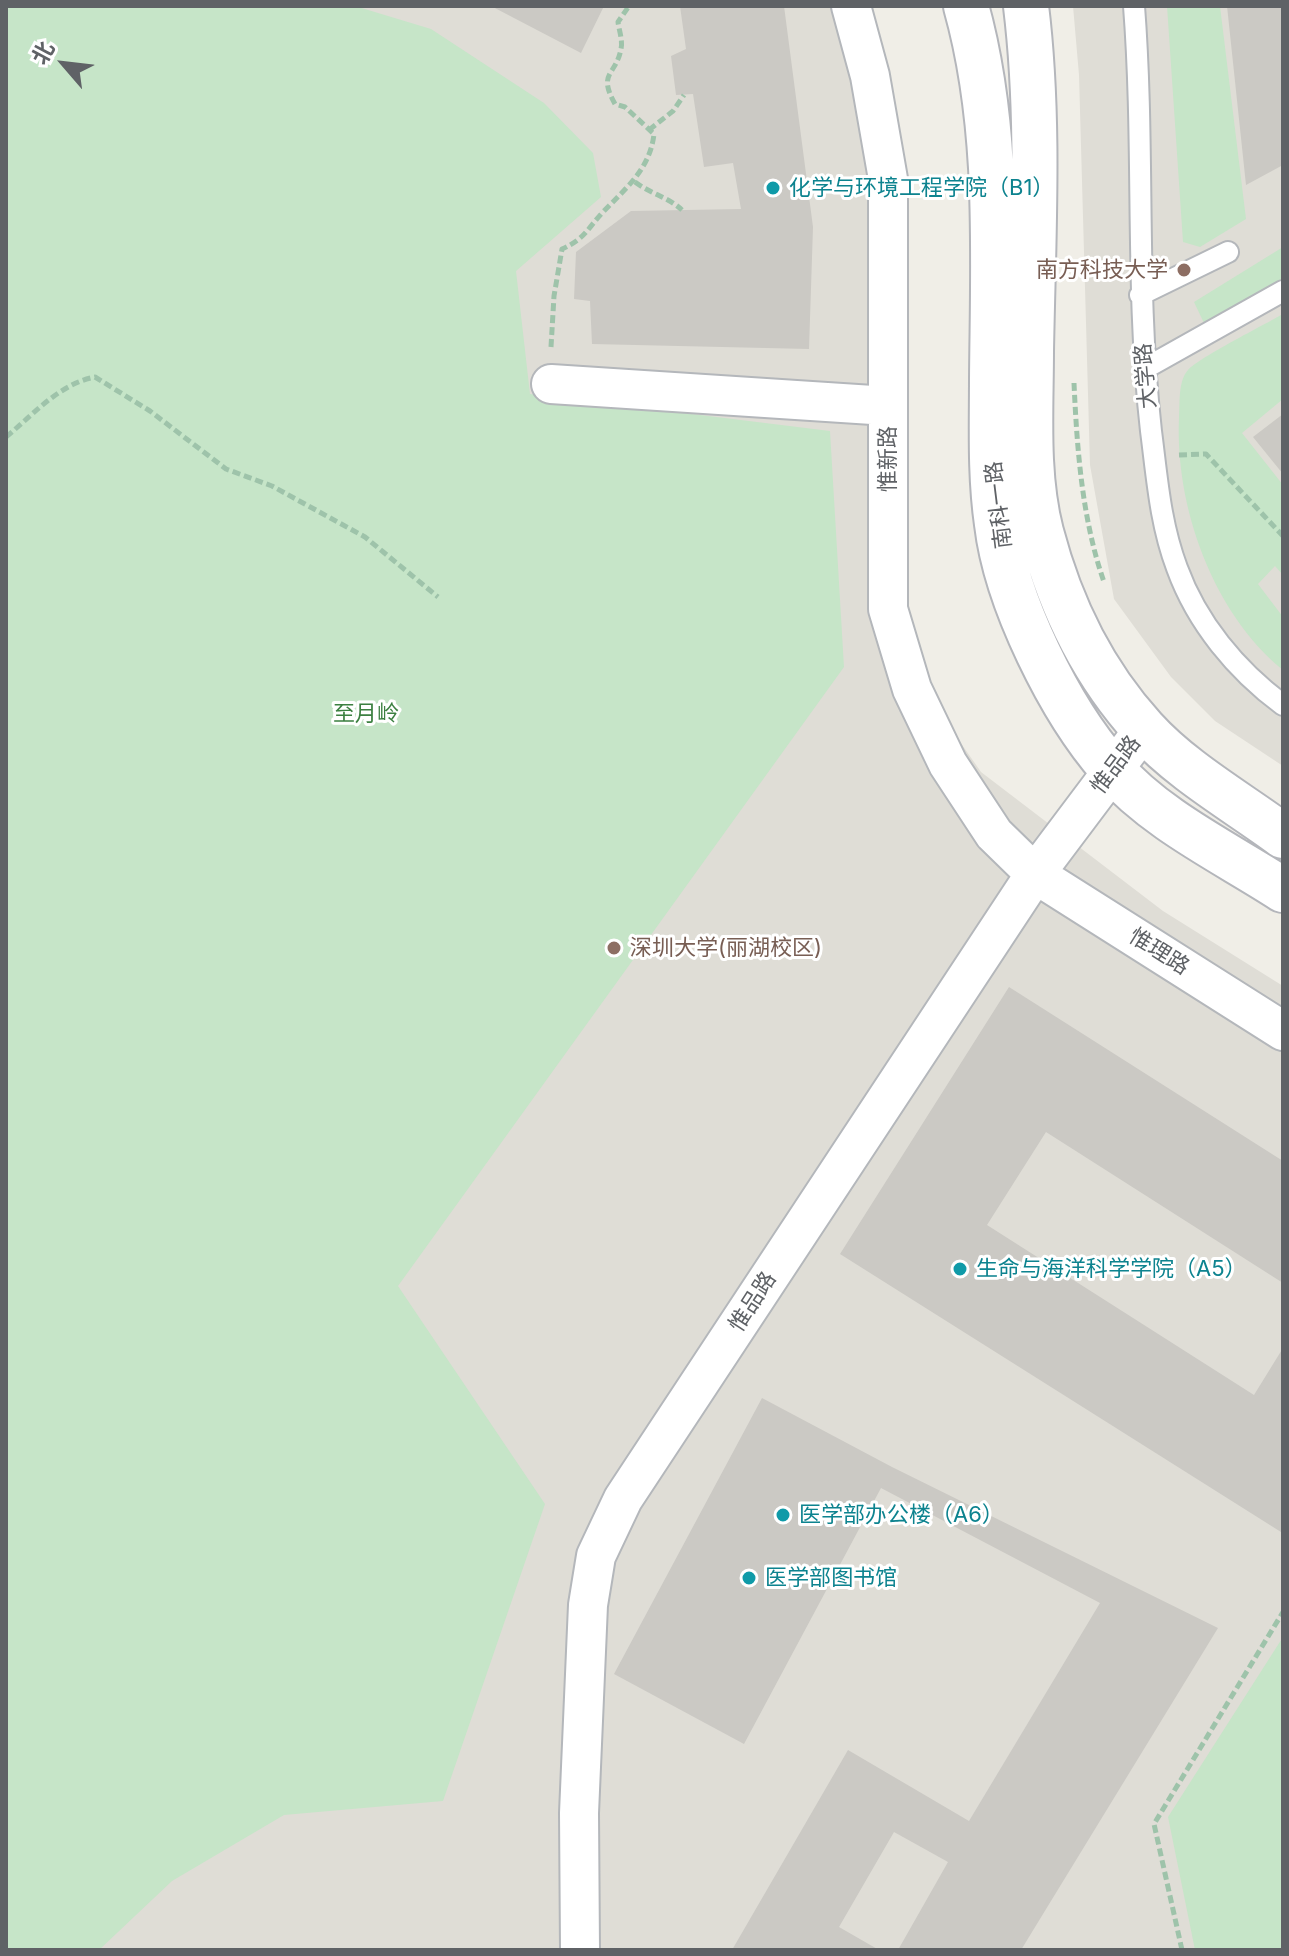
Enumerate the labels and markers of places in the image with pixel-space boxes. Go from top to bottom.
place label: 化学与环境工程学院（B1） [789,175,1054,201]
marker: 化学与环境工程学院（B1） [764,179,782,197]
place label: 南方科技大学 [1036,257,1168,283]
marker: 南方科技大学 [1175,261,1193,279]
place label: 深圳大学(丽湖校区) [630,935,822,961]
marker: 深圳大学(丽湖校区) [605,939,623,957]
place label: 生命与海洋科学学院（A5） [976,1256,1247,1282]
marker: 生命与海洋科学学院（A5） [951,1260,969,1278]
place label: 医学部办公楼（A6） [799,1502,1004,1528]
marker: 医学部办公楼（A6） [774,1506,792,1524]
place label: 医学部图书馆 [765,1565,897,1591]
marker: 医学部图书馆 [740,1569,758,1587]

